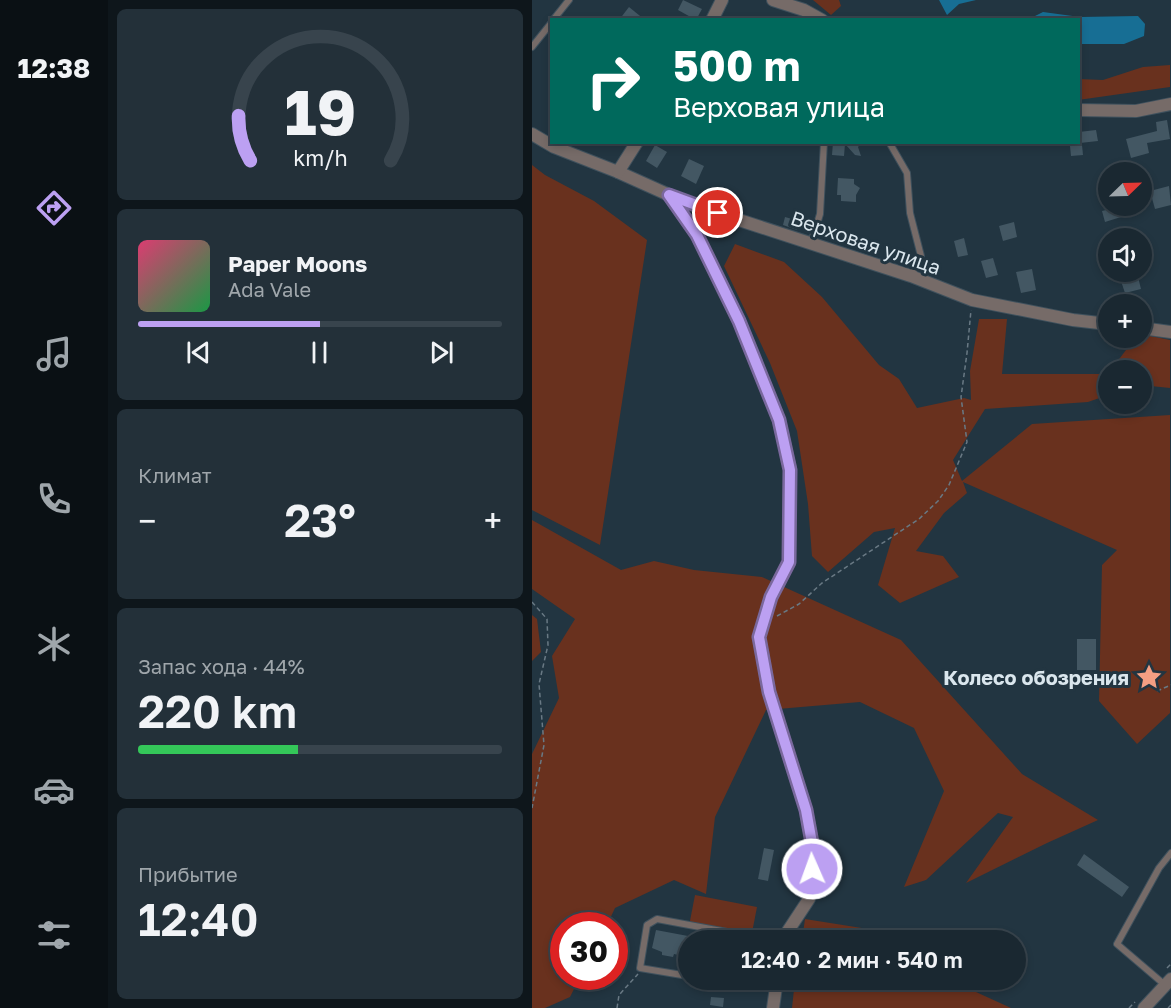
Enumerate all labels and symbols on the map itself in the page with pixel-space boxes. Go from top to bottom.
north arrow [1098,162,1152,216]
pin [692,187,743,238]
street label: Верховая улица [788,205,944,279]
place icon: Колесо обозрения [1134,662,1164,692]
place label: Колесо обозрения [943,665,1129,689]
position arrow [780,837,844,901]
speed limit sign: 30 [550,912,628,990]

